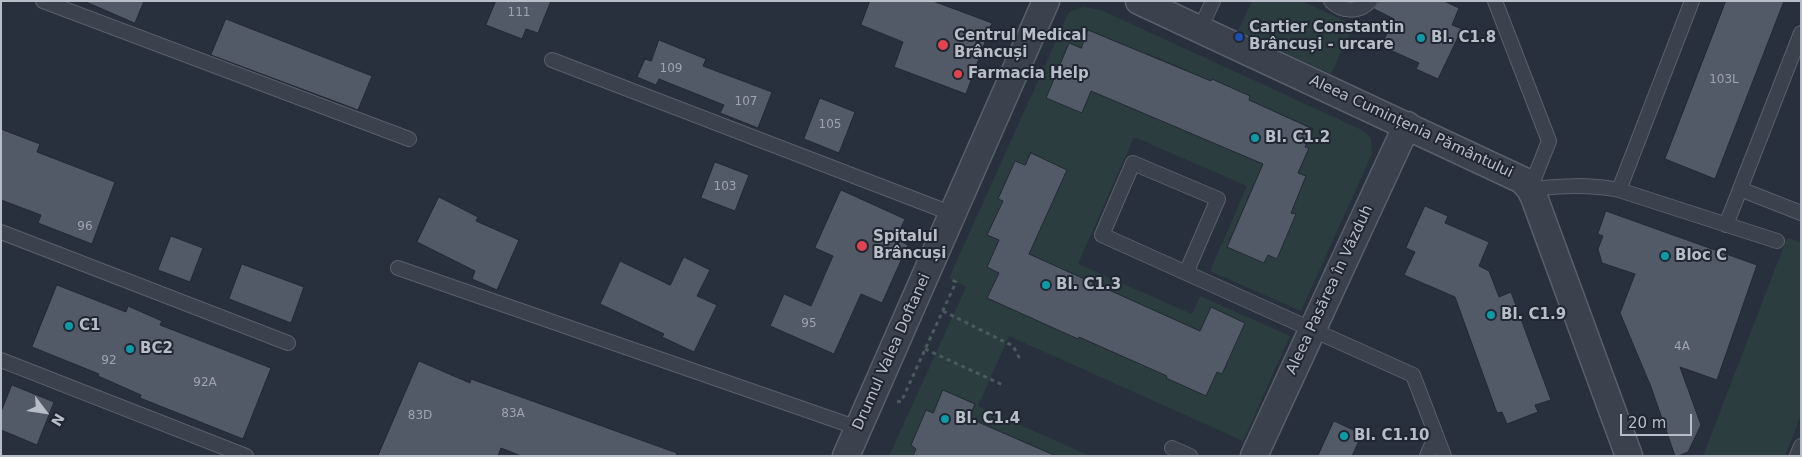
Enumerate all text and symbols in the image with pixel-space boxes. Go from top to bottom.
house number: 111 [508,6,530,20]
place label: Cartier Constantin Brâncuși - urcare [1249,19,1405,54]
place label: Centrul Medical Brâncuși [954,27,1087,62]
place label: Bl. C1.8 [1431,29,1496,47]
marker: Cartier Constantin Brâncuși - urcare [1233,31,1245,43]
marker: Bl. C1.8 [1415,32,1427,44]
marker: Centrul Medical Brâncuși [936,38,950,52]
house number: 109 [660,62,682,76]
place label: Farmacia Help [968,65,1089,83]
marker: Farmacia Help [952,68,964,80]
street label: Aleea Cumințenia Pământului [1306,72,1516,182]
house number: 103L [1709,73,1739,87]
house number: 107 [735,95,757,109]
house number: 105 [819,118,841,132]
place label: Bl. C1.2 [1265,129,1330,147]
marker: Bl. C1.2 [1249,132,1261,144]
house number: 103 [714,180,736,194]
street label: Aleea Pasărea în Văzduh [1283,202,1377,378]
house number: 96 [77,220,93,234]
place label: Spitalul Brâncuși [873,228,946,263]
marker: Spitalul Brâncuși [855,239,869,253]
place label: Bloc C [1675,247,1727,265]
marker: Bloc C [1659,250,1671,262]
street label: Drumul Valea Doftanei [849,271,935,433]
place label: Bl. C1.3 [1056,276,1121,294]
marker: Bl. C1.3 [1040,279,1052,291]
place label: Bl. C1.9 [1501,306,1566,324]
marker: Bl. C1.9 [1485,309,1497,321]
place label: C1 [79,317,100,335]
house number: 95 [801,317,817,331]
marker: C1 [63,320,75,332]
place label: BC2 [140,340,173,358]
house number: 4A [1674,340,1690,354]
marker: BC2 [124,343,136,355]
house number: 92 [101,354,117,368]
house number: 92A [193,376,217,390]
north arrow [20,387,70,437]
scale bar [1622,404,1694,436]
house number: 83A [501,407,525,421]
house number: 83D [408,409,432,423]
place label: Bl. C1.4 [955,410,1020,428]
text: N [48,411,68,429]
marker: Bl. C1.4 [939,413,951,425]
text: 20 m [1628,414,1666,432]
place label: Bl. C1.10 [1354,427,1430,445]
marker: Bl. C1.10 [1338,430,1350,442]

